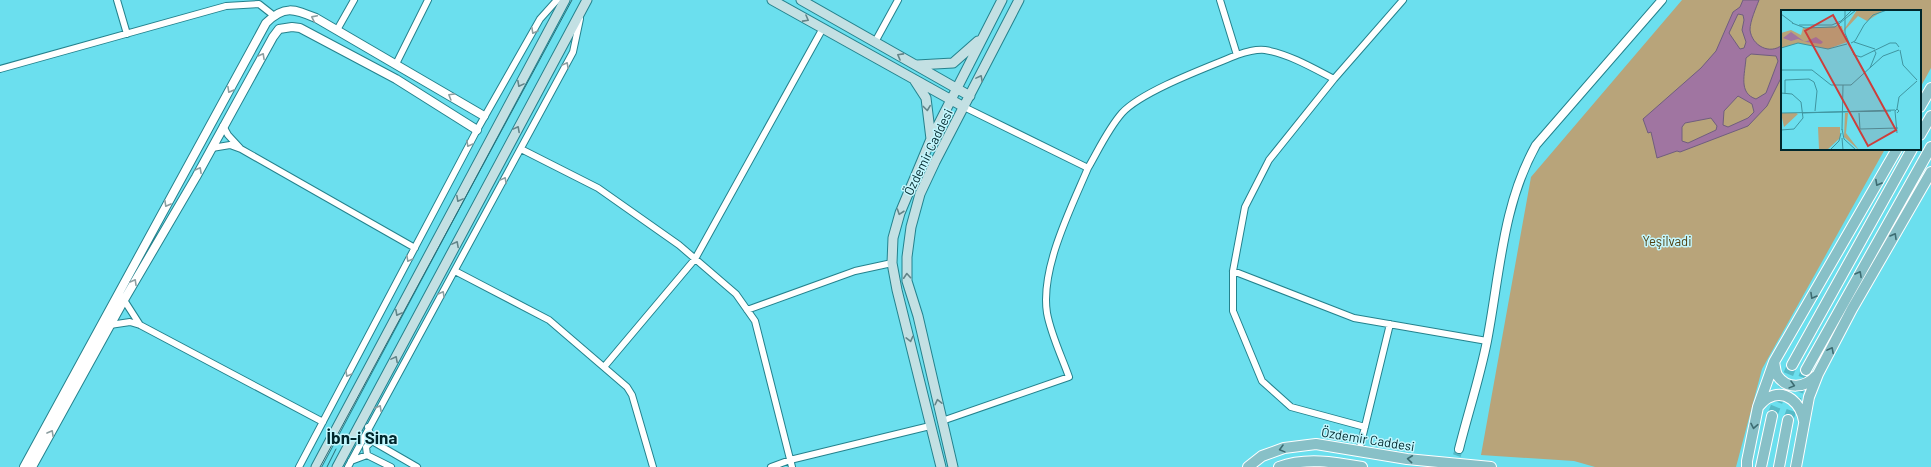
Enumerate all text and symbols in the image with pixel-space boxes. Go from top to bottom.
inset map [1781,10,1921,150]
one-way arrow [802,14,810,22]
one-way arrow [311,15,318,23]
one-way arrow [531,27,538,35]
one-way arrow [258,53,265,60]
one-way arrow [897,53,904,61]
one-way arrow [561,62,568,70]
one-way arrow [975,75,983,82]
one-way arrow [517,80,525,87]
one-way arrow [227,86,234,93]
one-way arrow [448,94,455,101]
one-way arrow [923,105,932,111]
street label: Özdemir Caddesi [900,106,956,198]
one-way arrow [513,126,520,133]
one-way arrow [467,140,474,148]
one-way arrow [195,167,202,174]
one-way arrow [500,177,507,184]
one-way arrow [1875,179,1883,186]
one-way arrow [456,194,464,202]
one-way arrow [164,199,172,207]
one-way arrow [897,208,905,215]
park label: Yeşilvadi [1642,233,1692,249]
one-way arrow [1890,233,1897,240]
one-way arrow [451,241,459,248]
one-way arrow [406,255,413,262]
one-way arrow [1855,271,1862,278]
one-way arrow [903,273,912,279]
one-way arrow [129,279,137,286]
one-way arrow [438,291,445,298]
one-way arrow [1810,292,1817,299]
one-way arrow [395,309,402,316]
one-way arrow [905,336,913,342]
one-way arrow [1826,347,1834,354]
one-way arrow [390,355,398,363]
one-way arrow [345,370,353,377]
one-way arrow [1788,380,1795,389]
one-way arrow [934,399,943,406]
one-way arrow [374,405,381,412]
one-way arrow [1750,423,1758,429]
street label: Özdemir Caddesi [1320,424,1416,454]
district label: İbn-i Sina [327,427,397,447]
one-way arrow [46,430,53,437]
one-way arrow [1279,444,1286,453]
one-way arrow [1407,455,1413,464]

